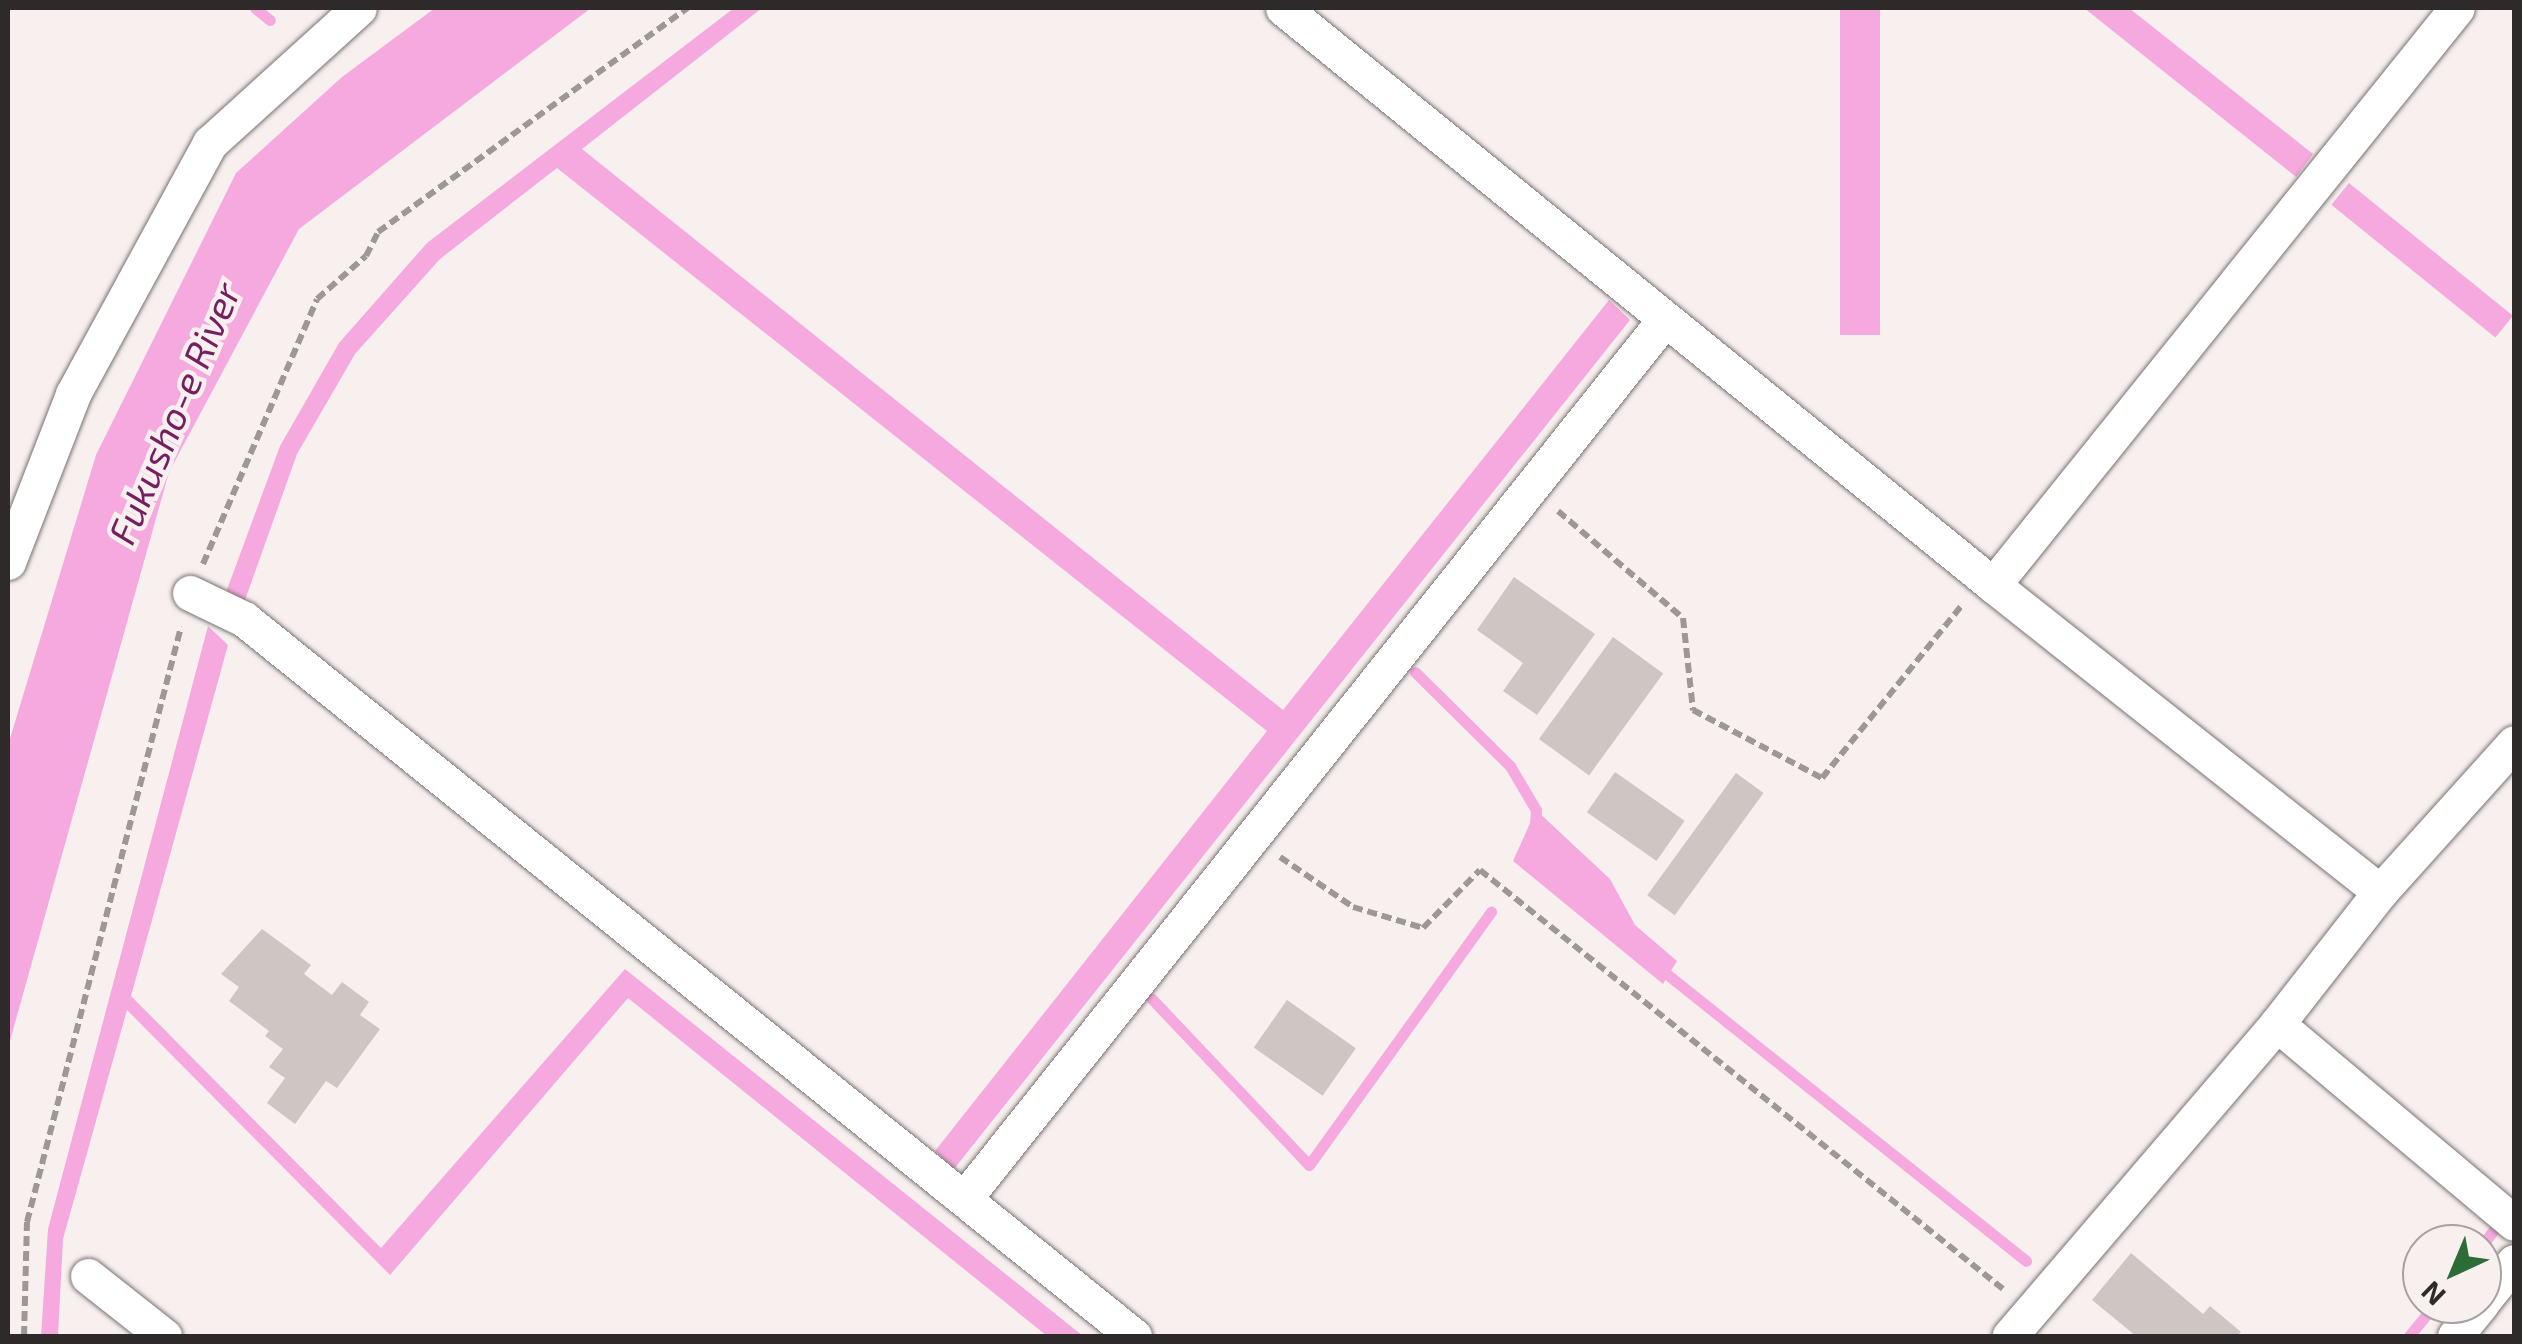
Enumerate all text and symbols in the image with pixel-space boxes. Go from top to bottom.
water label: Fukusho-e River [98,275,250,551]
north arrow [2402,1224,2502,1324]
text: N [2413,1275,2452,1313]

